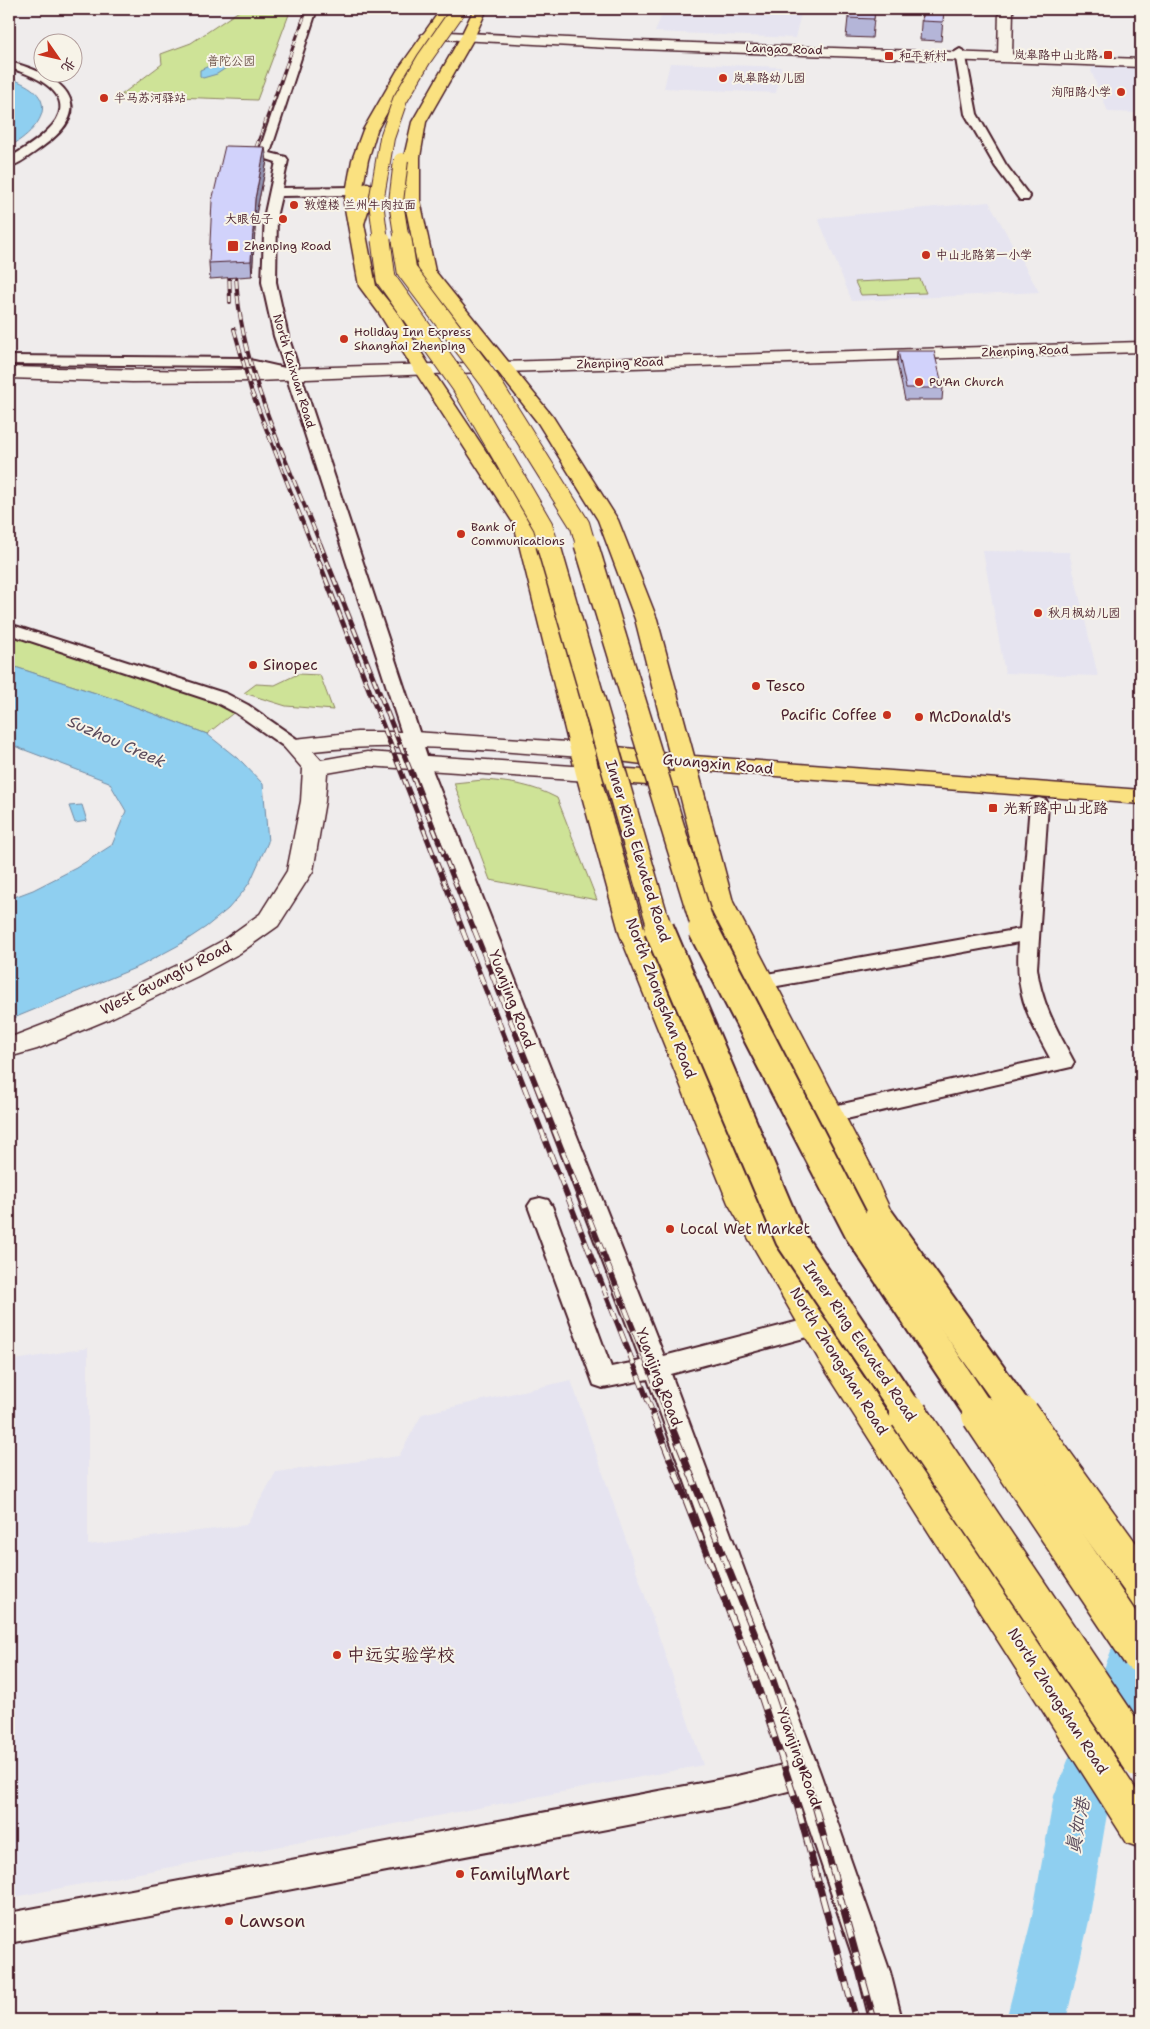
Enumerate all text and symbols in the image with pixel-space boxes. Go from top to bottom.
north arrow [32,32,82,82]
street label: Langao Road [745,40,823,58]
place label: 岚皋路中山北路 [1014,47,1098,63]
place label: 和平新村 [899,48,947,64]
marker: 岚皋路中山北路 [1102,49,1114,61]
marker: 和平新村 [883,50,895,62]
park label: 普陀公园 [207,53,255,69]
text: 北 [57,54,80,76]
place label: 岚皋路幼儿园 [733,70,805,86]
marker: 岚皋路幼儿园 [717,72,729,84]
place label: 洵阳路小学 [1051,84,1111,100]
marker: 洵阳路小学 [1115,86,1127,98]
place label: 半马苏河驿站 [114,90,186,106]
marker: 半马苏河驿站 [98,92,110,104]
place label: 敦煌楼 兰州牛肉拉面 [304,197,416,213]
marker: 敦煌楼 兰州牛肉拉面 [288,199,300,211]
place label: 大眼包子 [225,211,273,227]
marker: 大眼包子 [277,213,289,225]
place label: Zhenping Road [244,238,332,254]
marker: Zhenping Road [226,239,240,253]
place label: 中山北路第一小学 [936,247,1032,263]
marker: 中山北路第一小学 [920,249,932,261]
street label: North Kaixuan Road [269,312,319,430]
place label: Holiday Inn Express Shanghai Zhenping [354,324,471,354]
marker: Holiday Inn Express Shanghai Zhenping [338,333,350,345]
street label: Zhenping Road [981,341,1069,361]
street label: Zhenping Road [576,353,664,373]
place label: Pu'An Church [929,374,1004,390]
marker: Pu'An Church [913,376,925,388]
place label: Bank of Communications [471,519,565,549]
marker: Bank of Communications [455,528,467,540]
place label: 秋月枫幼儿园 [1048,605,1120,621]
marker: 秋月枫幼儿园 [1032,607,1044,619]
place label: Sinopec [263,655,318,675]
marker: Sinopec [247,659,259,671]
place label: Tesco [766,676,805,696]
marker: Tesco [750,680,762,692]
place label: Pacific Coffee [781,705,877,725]
place label: McDonald's [929,707,1011,727]
marker: Pacific Coffee [881,709,893,721]
water label: Suzhou Creek [65,711,169,772]
marker: McDonald's [913,711,925,723]
street label: Guangxin Road [662,749,775,779]
street label: Inner Ring Elevated Road [601,757,675,945]
place label: 光新路中山北路 [1003,798,1108,818]
marker: 光新路中山北路 [987,802,999,814]
street label: North Zhongshan Road [621,915,701,1082]
street label: West Guangfu Road [97,936,236,1020]
street label: Yuanjing Road [484,947,540,1051]
place label: Local Wet Market [680,1219,810,1239]
marker: Local Wet Market [664,1223,676,1235]
street label: Inner Ring Elevated Road [799,1257,922,1426]
street label: North Zhongshan Road [785,1283,893,1439]
street label: Yuanjing Road [631,1325,687,1429]
street label: North Zhongshan Road [1003,1624,1113,1778]
place label: 中远实验学校 [347,1643,455,1667]
marker: 中远实验学校 [331,1649,343,1661]
street label: Yuanjing Road [772,1705,826,1810]
water label: 真如港 [1060,1794,1096,1856]
place label: FamilyMart [470,1862,570,1886]
marker: FamilyMart [454,1868,466,1880]
place label: Lawson [239,1909,305,1933]
marker: Lawson [223,1915,235,1927]

